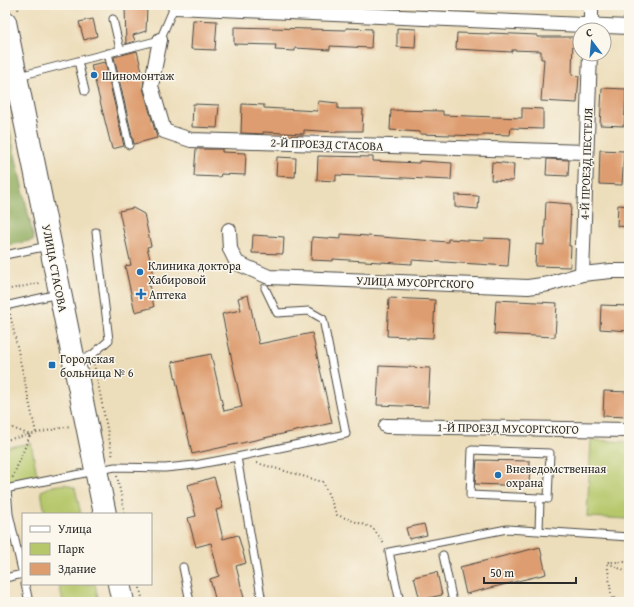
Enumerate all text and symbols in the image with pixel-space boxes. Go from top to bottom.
north arrow [572,22,612,62]
text: С [584,24,594,41]
place label: Шиномонтаж [102,67,174,84]
marker: Шиномонтаж [89,70,99,80]
street label: 4-Й ПРОЕЗД ПЕСТЕЛЯ [576,107,596,221]
street label: 2-Й ПРОЕЗД СТАСОВА [270,134,385,154]
street label: УЛИЦА СТАСОВА [38,223,72,314]
place label: Клиника доктора Хабировой [148,257,241,288]
marker: Клиника доктора Хабировой [135,267,145,277]
street label: УЛИЦА МУСОРГСКОГО [356,271,474,293]
place label: Аптека [149,286,187,303]
marker: Аптека [136,289,146,299]
place label: Городская больница № 6 [60,350,134,381]
marker: Городская больница № 6 [47,360,57,370]
street label: 1-Й ПРОЕЗД МУСОРГСКОГО [437,418,579,438]
place label: Вневедомственная охрана [506,460,606,491]
marker: Вневедомственная охрана [493,470,503,480]
legend [22,513,152,585]
text: Улица [58,520,92,537]
text: Парк [58,540,85,557]
scale bar [484,559,576,585]
text: Здание [58,560,97,577]
text: 50 m [490,564,514,581]

